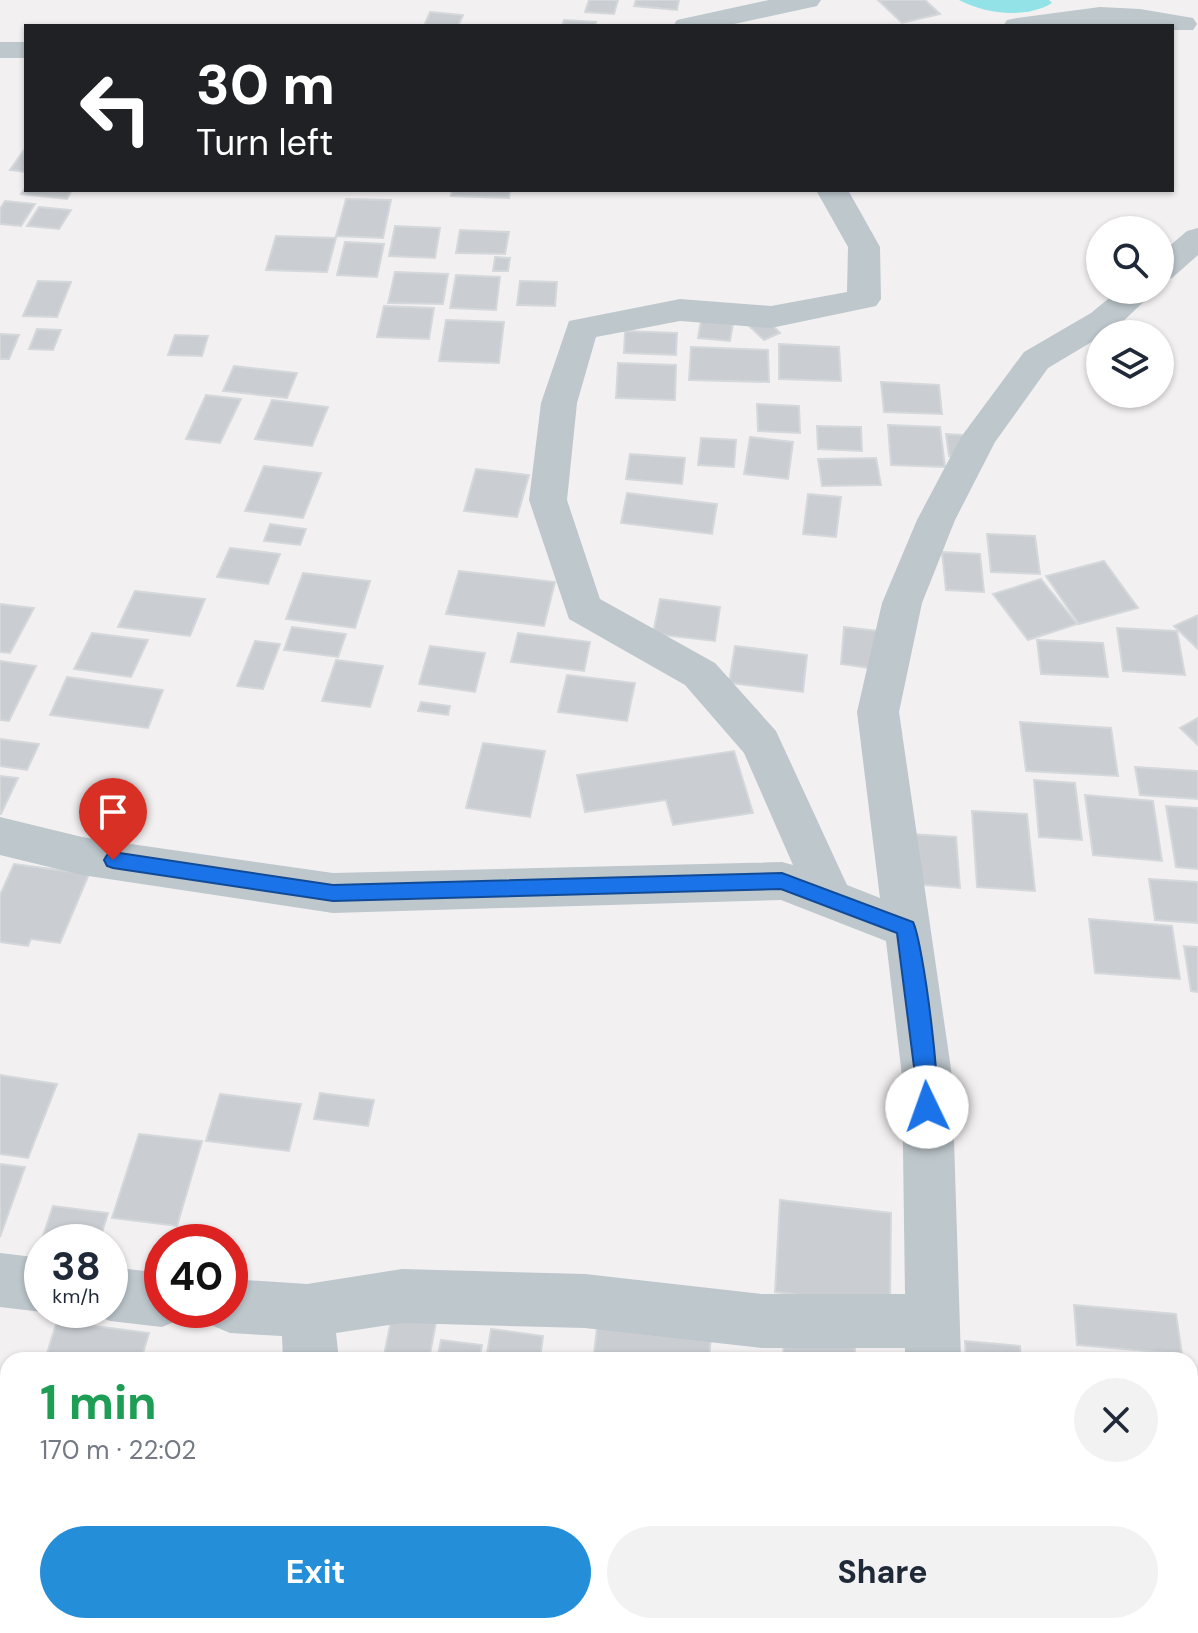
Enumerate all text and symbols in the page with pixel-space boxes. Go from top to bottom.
text: 30 m [196,48,335,121]
icon: left [64,56,168,160]
text: Turn left [196,119,333,166]
map controls [1086,216,1174,408]
button: search [1086,216,1174,304]
button: layers [1086,320,1174,408]
pin [79,778,147,860]
icon: arrive [91,790,135,834]
position arrow [885,1065,969,1149]
speed limit sign: 40 [144,1224,248,1328]
text: 38 [51,1240,101,1292]
text: km/h [52,1283,100,1309]
text: 1 min [40,1371,157,1434]
button: close [1074,1378,1158,1462]
text: 170 m · 22:02 [40,1433,196,1467]
button: Exit [40,1526,591,1618]
button: Share [607,1526,1158,1618]

